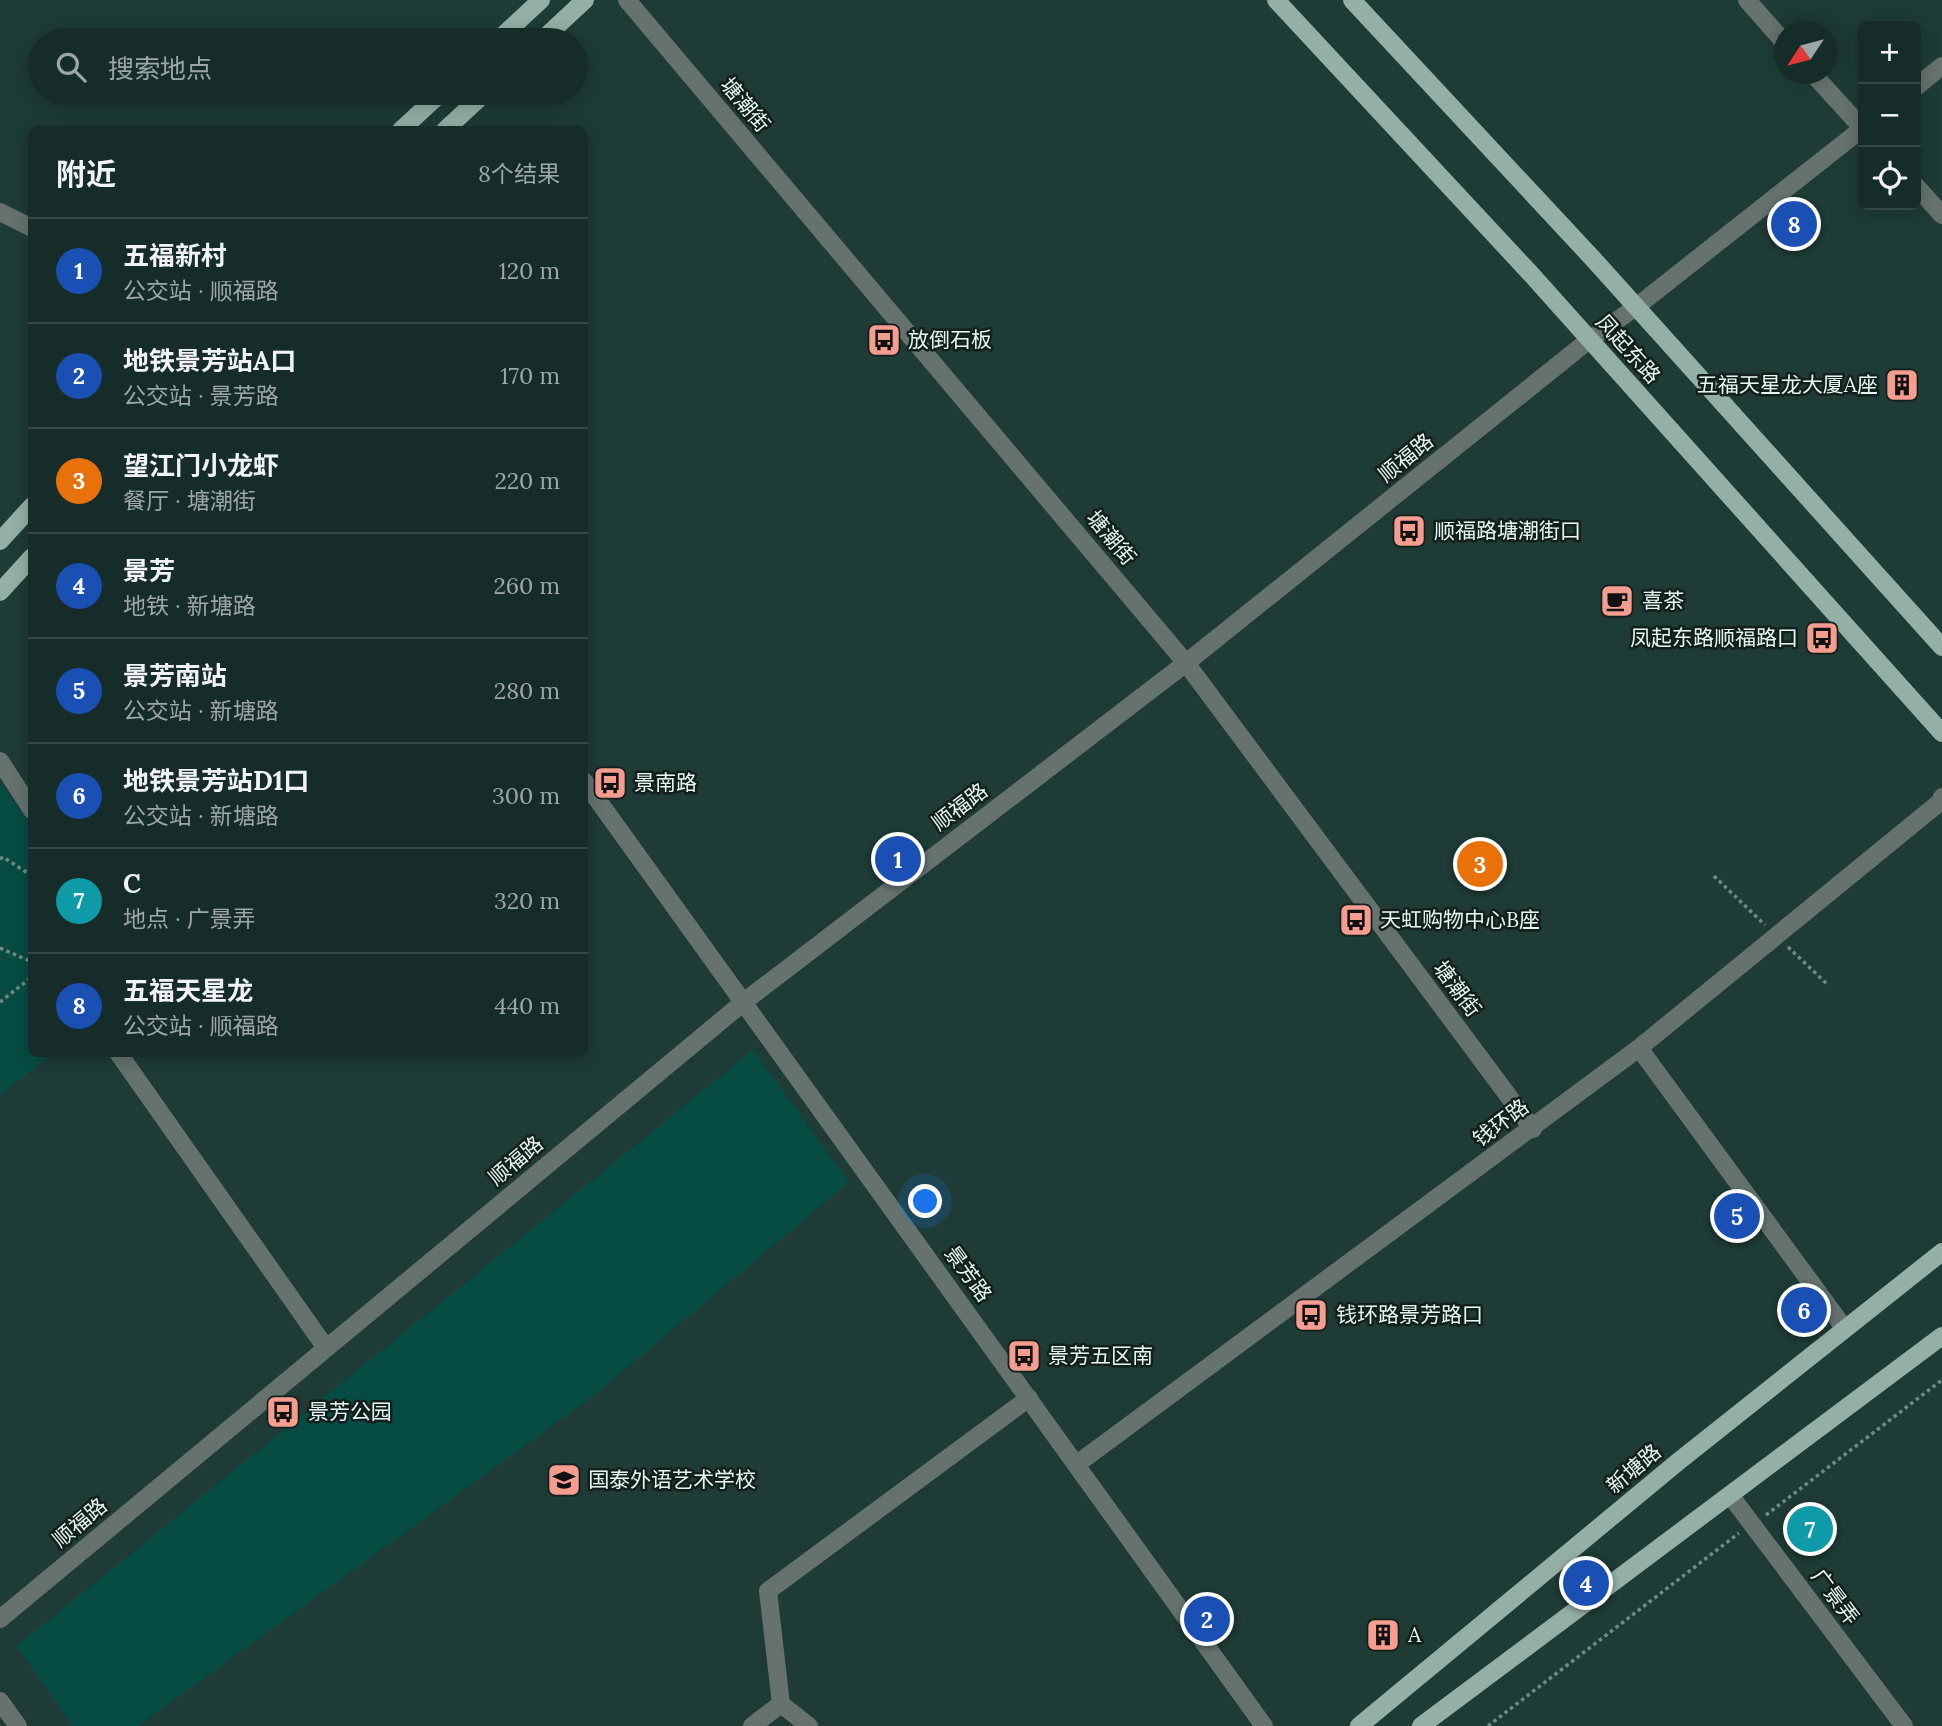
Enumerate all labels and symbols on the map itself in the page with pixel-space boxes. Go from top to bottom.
north arrow [1774,21,1837,84]
street label: 塘潮街 [715,72,776,137]
pin: 8 [1771,198,1817,250]
street label: 凤起东路 [1590,308,1667,389]
bus stop icon: 放倒石板 [865,321,903,359]
place label: 放倒石板 [908,326,992,353]
building icon: 五福天星龙大厦A座 [1883,366,1921,404]
place label: 五福天星龙大厦A座 [1697,371,1878,398]
street label: 顺福路 [1373,427,1439,488]
street label: 塘潮街 [1081,505,1142,570]
bus stop icon: 顺福路塘潮街口 [1390,512,1428,550]
place label: 顺福路塘潮街口 [1434,517,1581,544]
cafe icon: 喜茶 [1598,582,1636,620]
place label: 喜茶 [1642,587,1684,614]
bus stop icon: 凤起东路顺福路口 [1803,619,1841,657]
place label: 凤起东路顺福路口 [1630,624,1798,651]
bus stop icon: 景南路 [591,764,629,802]
place label: 景南路 [634,769,697,796]
street label: 顺福路 [926,777,993,836]
pin: 1 [875,833,921,885]
pin: 3 [1457,838,1503,890]
bus stop icon: 天虹购物中心B座 [1337,901,1375,939]
place label: 天虹购物中心B座 [1380,906,1540,933]
street label: 塘潮街 [1428,955,1487,1022]
street label: 钱环路 [1467,1093,1534,1152]
street label: 顺福路 [483,1130,548,1191]
your location [908,1184,942,1218]
pin: 5 [1714,1190,1760,1242]
street label: 景芳路 [939,1240,998,1307]
pin: 6 [1781,1284,1827,1336]
bus stop icon: 钱环路景芳路口 [1292,1296,1330,1334]
place label: 钱环路景芳路口 [1336,1301,1483,1328]
bus stop icon: 景芳五区南 [1005,1337,1043,1375]
place label: 景芳五区南 [1048,1342,1153,1369]
bus stop icon: 景芳公园 [264,1393,302,1431]
place label: 景芳公园 [308,1398,392,1425]
street label: 新塘路 [1601,1438,1666,1499]
school or university icon: 国泰外语艺术学校 [545,1461,583,1499]
place label: 国泰外语艺术学校 [588,1466,756,1493]
street label: 顺福路 [47,1492,112,1553]
pin: 7 [1787,1503,1833,1555]
pin: 4 [1563,1557,1609,1609]
street label: 广景弄 [1806,1563,1865,1630]
pin: 2 [1184,1593,1230,1645]
building icon: A [1364,1616,1402,1654]
place label: A [1407,1621,1422,1648]

